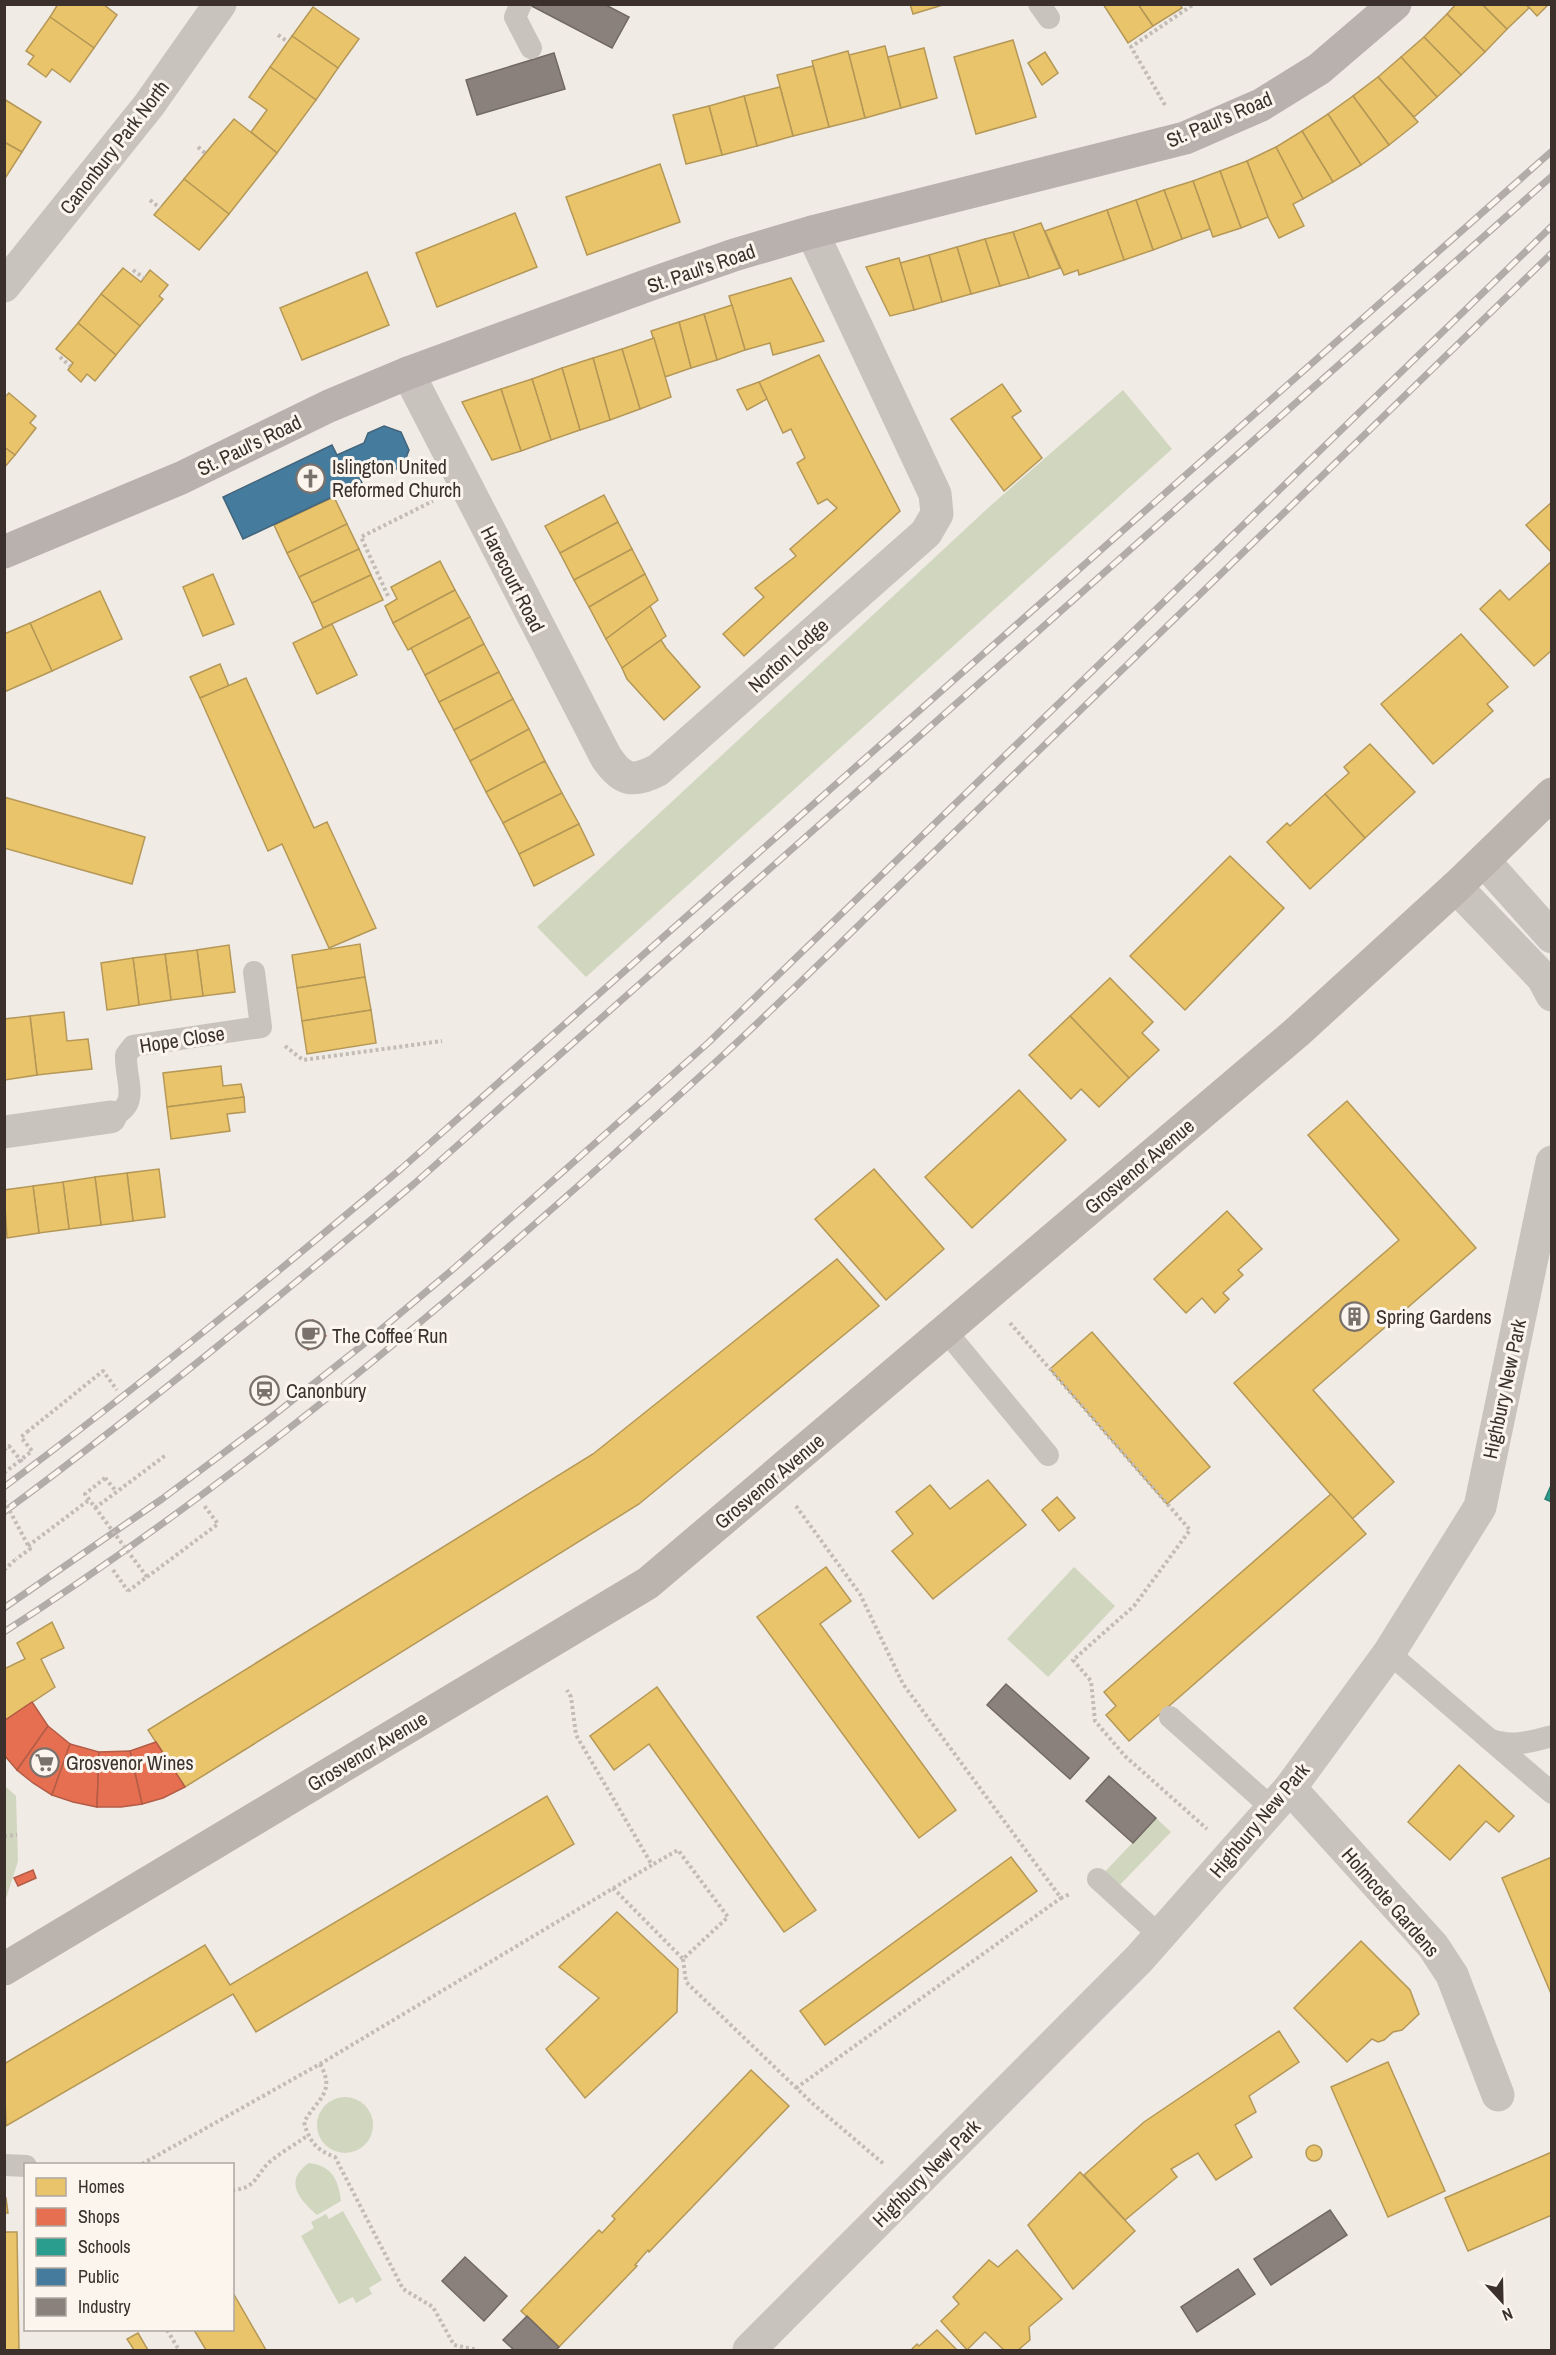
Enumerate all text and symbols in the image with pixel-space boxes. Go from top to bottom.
street label: Canonbury Park North [53,74,175,220]
street label: St. Paul's Road [1162,85,1276,153]
street label: St. Paul's Road [643,237,759,299]
street label: St. Paul's Road [193,408,305,482]
place label: Islington United Reformed Church [332,453,461,503]
church icon: Islington United Reformed Church [295,462,327,494]
street label: Harecourt Road [475,521,551,637]
street label: Norton Lodge [742,612,834,698]
street label: Hope Close [138,1019,226,1059]
street label: Grosvenor Avenue [1078,1112,1200,1220]
building icon: Spring Gardens [1339,1300,1371,1332]
place label: Spring Gardens [1376,1303,1492,1330]
street label: Highbury New Park [1476,1316,1532,1461]
cafe icon: The Coffee Run [295,1319,327,1351]
place label: The Coffee Run [332,1322,448,1349]
station icon: Canonbury [249,1374,281,1406]
place label: Canonbury [286,1377,367,1404]
street label: Grosvenor Avenue [708,1427,830,1535]
street label: Grosvenor Avenue [302,1705,432,1797]
supermarket icon: Grosvenor Wines [29,1746,61,1778]
place label: Grosvenor Wines [66,1749,194,1776]
street label: Highbury New Park [1203,1756,1316,1883]
street label: Holmcote Gardens [1336,1842,1446,1962]
street label: Highbury New Park [866,2113,986,2233]
legend [24,2163,234,2331]
text: Homes [78,2174,125,2199]
text: Shops [78,2204,120,2229]
text: Schools [78,2234,131,2259]
text: Public [78,2264,119,2289]
north arrow [1472,2271,1532,2331]
text: Industry [78,2294,131,2319]
text: N [1499,2303,1516,2327]

